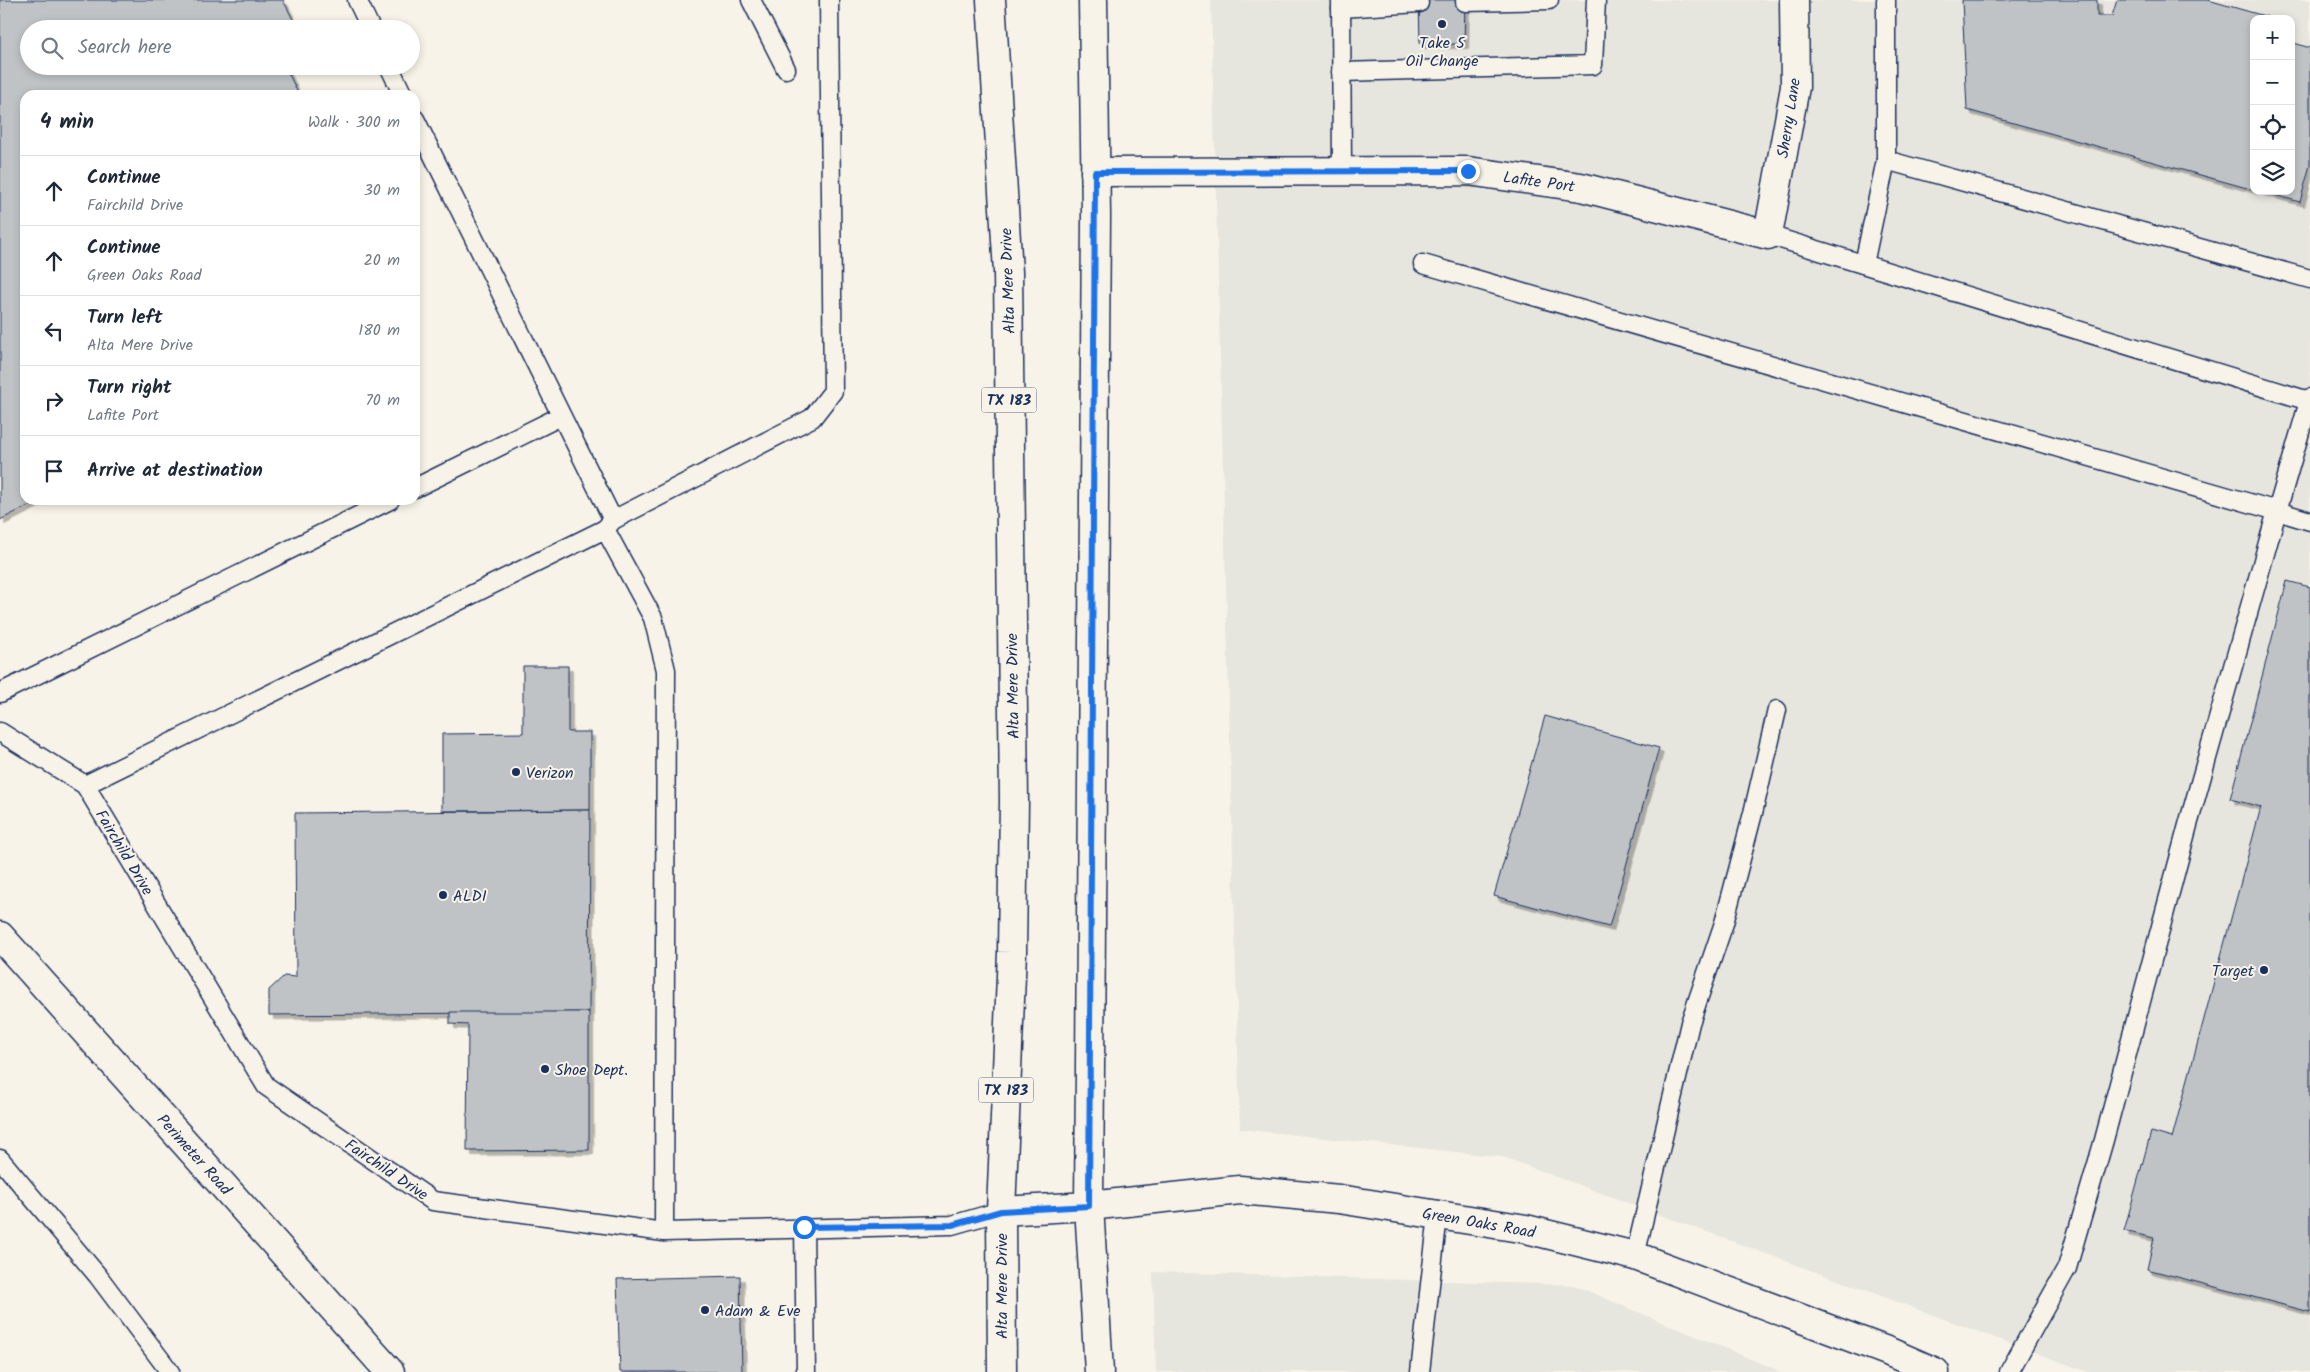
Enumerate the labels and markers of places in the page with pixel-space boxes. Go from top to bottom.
marker: Take 5 Oil Change [1436,18,1448,30]
place label: Take 5 Oil Change [1406,31,1478,74]
place label: Verizon [526,761,574,786]
marker: Verizon [510,766,522,778]
place label: ALDI [453,884,487,909]
marker: ALDI [437,889,449,901]
place label: Target [2212,959,2255,984]
marker: Target [2258,964,2270,976]
place label: Shoe Dept. [555,1058,628,1083]
marker: Shoe Dept. [539,1063,551,1075]
place label: Adam & Eve [715,1299,800,1324]
marker: Adam & Eve [699,1304,711,1316]

